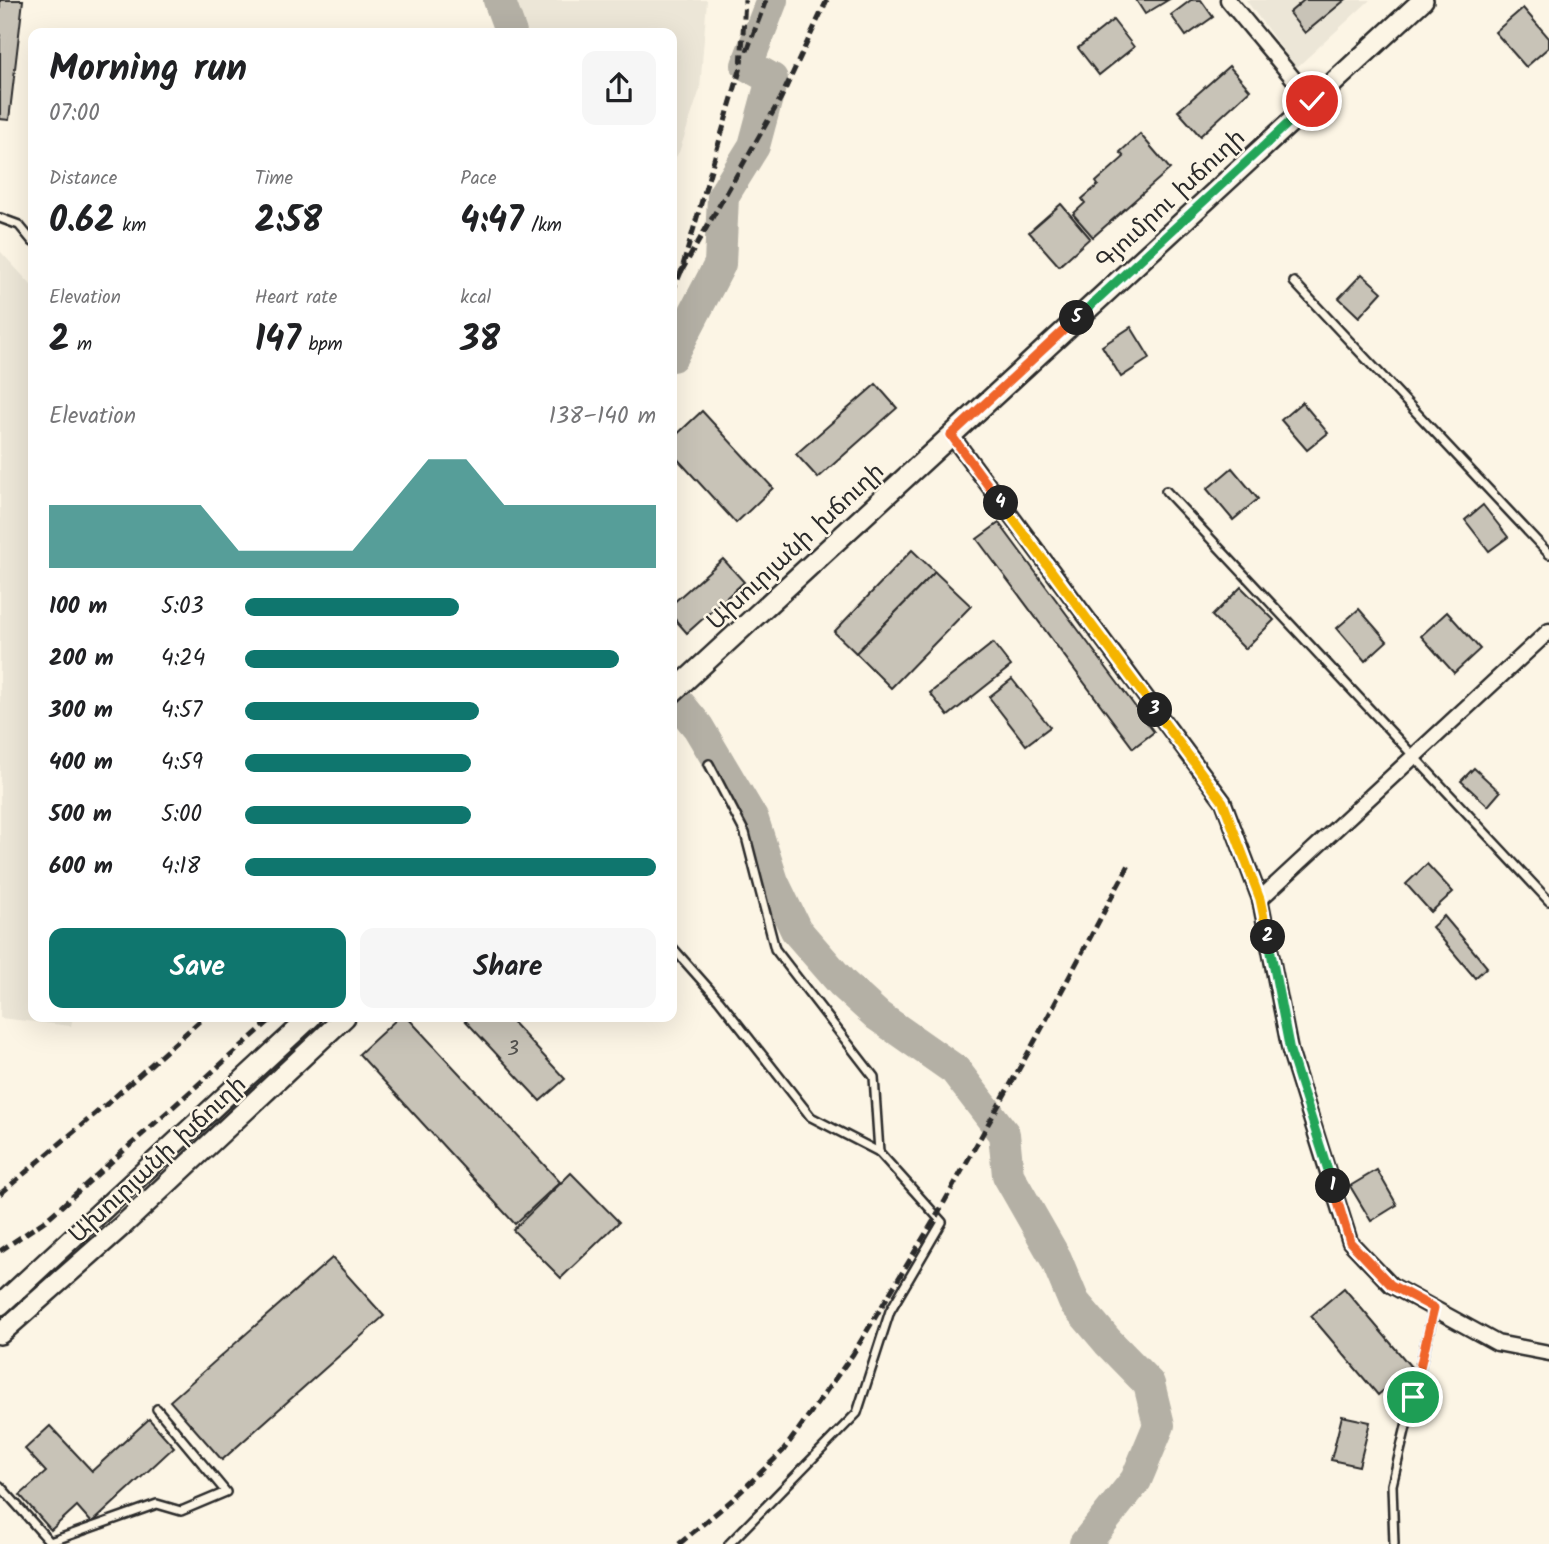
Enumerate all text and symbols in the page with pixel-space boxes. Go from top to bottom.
text: Morning run [49,40,247,100]
button: share [582,51,656,125]
pin [1282,71,1342,131]
icon: check [1293,82,1331,120]
text: 07:00 [49,96,100,132]
street label: Գյումրու խճուղի [1087,120,1255,280]
text: Distance [49,164,117,194]
text: Time [255,164,293,194]
text: Pace [460,164,497,194]
text: 0.62 [49,194,115,250]
text: 2:58 [255,194,322,250]
text: 4:47 [460,194,524,250]
text: km [115,211,146,241]
text: /km [524,211,562,241]
text: Elevation [49,283,121,313]
text: Heart rate [255,283,337,313]
text: kcal [460,283,491,313]
pin: 5 [1060,300,1094,336]
text: 5 [1072,302,1081,332]
text: 2 [49,313,69,369]
text: 147 [255,313,301,369]
text: 38 [460,313,500,369]
text: m [69,330,92,360]
text: bpm [301,330,343,360]
text: Elevation [49,399,136,435]
text: 138–140 m [549,399,656,435]
street label: Ախուրյանի խճուղի [698,454,894,640]
pin: 4 [984,486,1018,520]
text: 4 [995,487,1006,517]
text: 100 m [49,589,107,625]
text: 5:03 [161,589,204,625]
text: 200 m [49,641,114,677]
text: 4:24 [161,641,205,677]
pin: 3 [1138,692,1172,728]
text: 300 m [49,693,113,729]
text: 4:57 [161,693,202,729]
text: 3 [1149,694,1160,724]
text: 400 m [49,745,113,781]
text: 4:59 [161,745,203,781]
text: 500 m [49,797,112,833]
text: 5:00 [161,797,202,833]
text: 600 m [49,849,113,885]
text: 4:18 [161,849,200,885]
pin: 2 [1250,920,1286,954]
text: 2 [1262,921,1273,951]
button: Save [49,928,346,1008]
button: Share [360,928,656,1008]
house number: 3 [507,1033,519,1066]
street label: Ախուրյանի խճուղի [60,1067,256,1253]
pin: 1 [1316,1168,1350,1204]
text: 1 [1330,1170,1335,1200]
pin [1383,1367,1443,1427]
icon: arrive [1394,1378,1432,1416]

